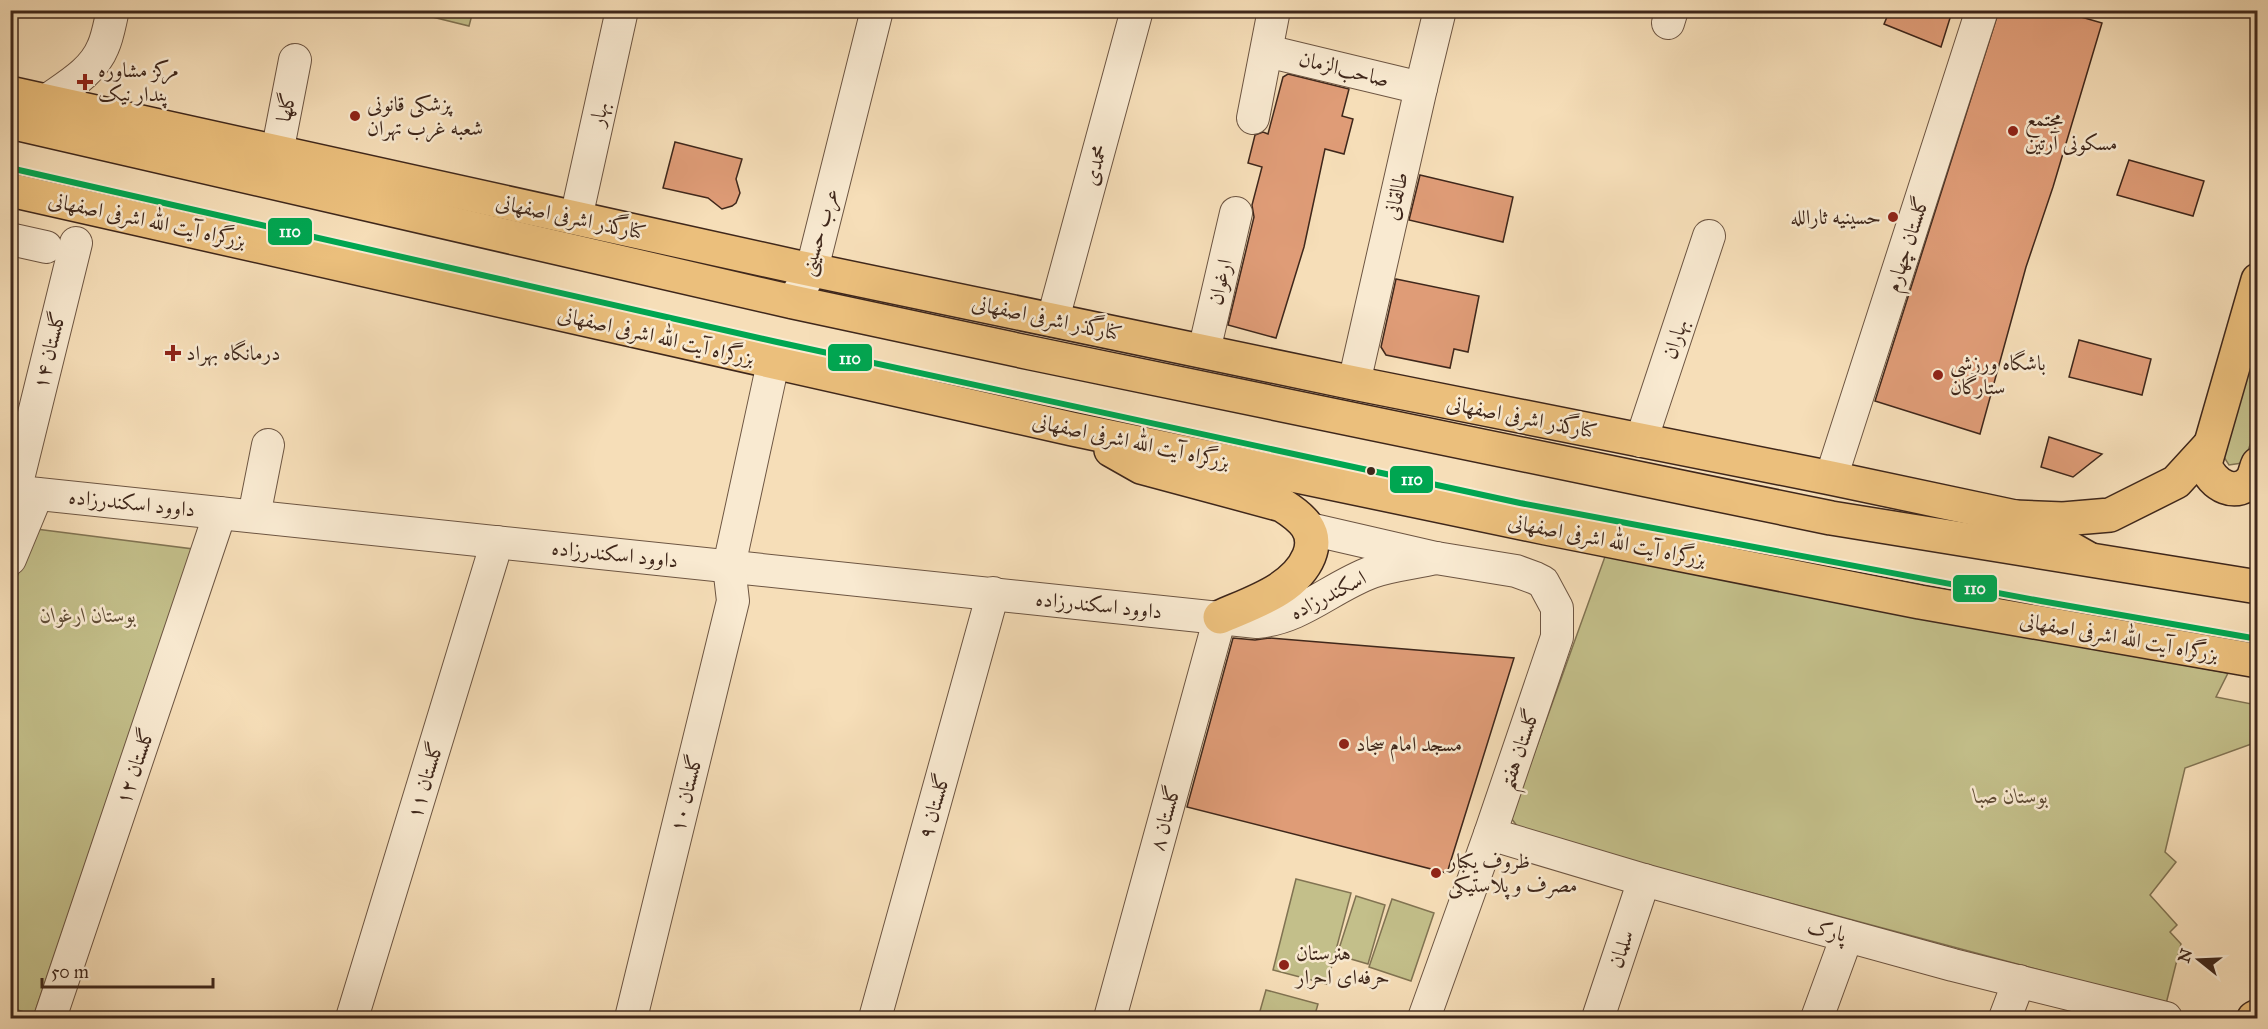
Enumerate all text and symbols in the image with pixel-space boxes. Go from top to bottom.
street label: صاحب‌الزمان [1296,45,1392,94]
place label: مرکز مشاوره پندار نیک [98,57,179,109]
marker: مرکز مشاوره پندار نیک [76,73,94,91]
street label: گلها [270,90,302,124]
place label: پزشکی قانونی شعبه غرب تهران [367,91,483,143]
street label: بهار [583,99,615,131]
place label: مجتمع مسکونی آرتین [2025,106,2118,156]
marker: پزشکی قانونی شعبه غرب تهران [348,109,362,123]
marker: مجتمع مسکونی آرتین [2006,124,2020,138]
street label: محمدی [1077,142,1113,188]
street label: طالقانی [1378,169,1414,223]
street label: بزرگراه آیت الله اشرفی اصفهانی [46,182,249,255]
street label: عرب حسینی [793,185,847,279]
street label: کنارگذر اشرفی اصفهانی [493,186,649,247]
street label: گلستان چهارم [1879,193,1939,297]
place label: حسینیه ثارالله [1790,204,1881,230]
marker: حسینیه ثارالله [1886,210,1900,224]
line badge: 110 [267,217,313,246]
text: 110 [279,222,301,241]
street label: ارغوان [1202,256,1238,308]
street label: کنارگذر اشرفی اصفهانی [969,287,1125,348]
street label: بزرگراه آیت الله اشرفی اصفهانی [555,297,758,372]
street label: گلستان ۱۴ [27,308,71,392]
street label: بهاران [1656,316,1695,363]
place label: درمانگاه بهراد [186,340,280,367]
line badge: 110 [827,343,873,372]
marker: درمانگاه بهراد [164,344,182,362]
text: 110 [839,349,861,368]
place label: باشگاه ورزشی ستارگان [1950,350,2046,400]
marker: باشگاه ورزشی ستارگان [1931,368,1945,382]
street label: کنارگذر اشرفی اصفهانی [1444,388,1600,445]
street label: بزرگراه آیت الله اشرفی اصفهانی [1030,403,1233,476]
unlabelled marker [1365,465,1377,477]
line badge: 110 [1389,465,1434,494]
text: 110 [1401,470,1423,489]
street label: داوود اسکندرزاده [67,483,197,523]
street label: بزرگراه آیت الله اشرفی اصفهانی [1506,504,1709,573]
street label: داوود اسکندرزاده [550,534,680,574]
street label: اسکندرزاده [1285,565,1371,625]
line badge: 110 [1952,574,1998,603]
text: 110 [1964,579,1986,598]
street label: داوود اسکندرزاده [1034,585,1164,625]
park label: بوستان ارغوان [40,602,136,628]
street label: بزرگراه آیت الله اشرفی اصفهانی [2017,603,2221,668]
street label: گلستان هفتم [1493,705,1553,796]
street label: گلستان ۱۲ [110,724,160,808]
place label: مسجد امام سجاد [1356,731,1462,762]
marker: مسجد امام سجاد [1337,737,1351,751]
street label: گلستان ۱۱ [401,738,449,822]
street label: گلستان ۱۰ [664,751,708,835]
street label: گلستان ۹ [912,770,956,842]
street label: گلستان ٨ [1144,782,1186,854]
park label: بوستان صبا [1972,783,2048,809]
place label: ظروف یکبار مصرف و پلاستیکی [1446,848,1577,900]
marker: ظروف یکبار مصرف و پلاستیکی [1429,866,1443,880]
street label: پارک [1804,912,1850,950]
street label: سلمان [1602,927,1640,971]
north arrow [2169,930,2229,990]
place label: هنرستان حرفه‌ای احرار [1294,940,1390,990]
text: N [2174,946,2196,965]
scale bar [42,951,213,989]
marker: هنرستان حرفه‌ای احرار [1277,958,1291,972]
text: 50 m [51,961,89,983]

